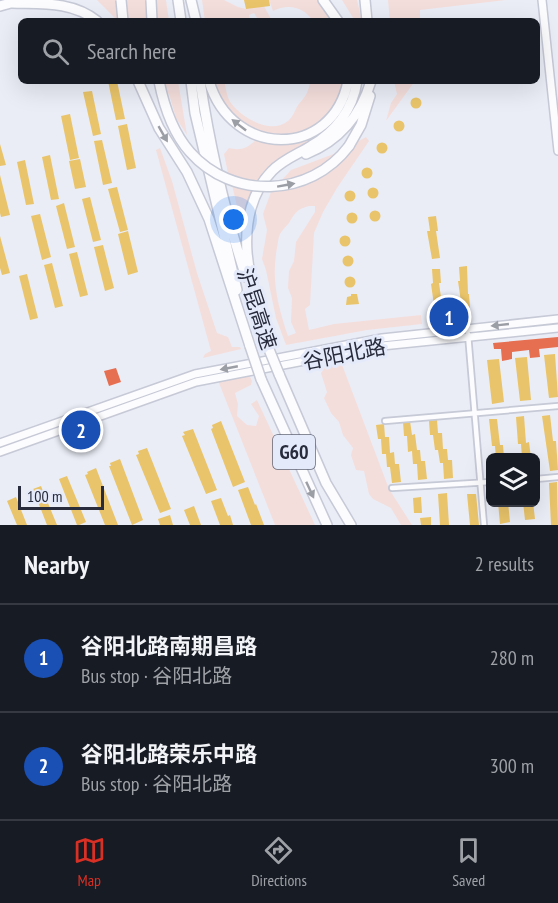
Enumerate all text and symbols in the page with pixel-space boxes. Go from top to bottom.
search box [18,18,540,84]
icon: search [39,35,72,68]
text: Search here [87,37,176,65]
one-way arrow [231,120,246,132]
one-way arrow [157,126,168,142]
one-way arrow [276,180,295,189]
your location [219,205,248,234]
street label: 沪昆高速 [231,265,283,353]
pin: 1 [430,294,468,340]
one-way arrow [490,320,509,330]
street label: 谷阳北路 [300,333,388,375]
one-way arrow [219,364,238,373]
pin: 2 [62,408,100,452]
road number: G60 [273,435,315,469]
map controls [486,453,540,507]
button: layers [486,453,540,507]
one-way arrow [306,482,315,499]
scale bar [18,483,104,510]
text: 100 m [27,486,62,506]
text: Nearby [24,548,89,581]
text: 2 results [475,551,534,577]
text: 谷阳北路南期昌路 [81,632,257,660]
text: 1 [39,645,48,671]
text: 280 m [490,645,534,671]
text: Bus stop · 谷阳北路 [81,663,232,689]
text: 谷阳北路荣乐中路 [81,740,257,768]
text: 2 [39,753,48,779]
text: 300 m [490,753,534,779]
text: Bus stop · 谷阳北路 [81,771,232,797]
tab: Map [73,834,106,890]
tab: Directions [251,834,307,890]
tab: Saved [452,834,485,890]

